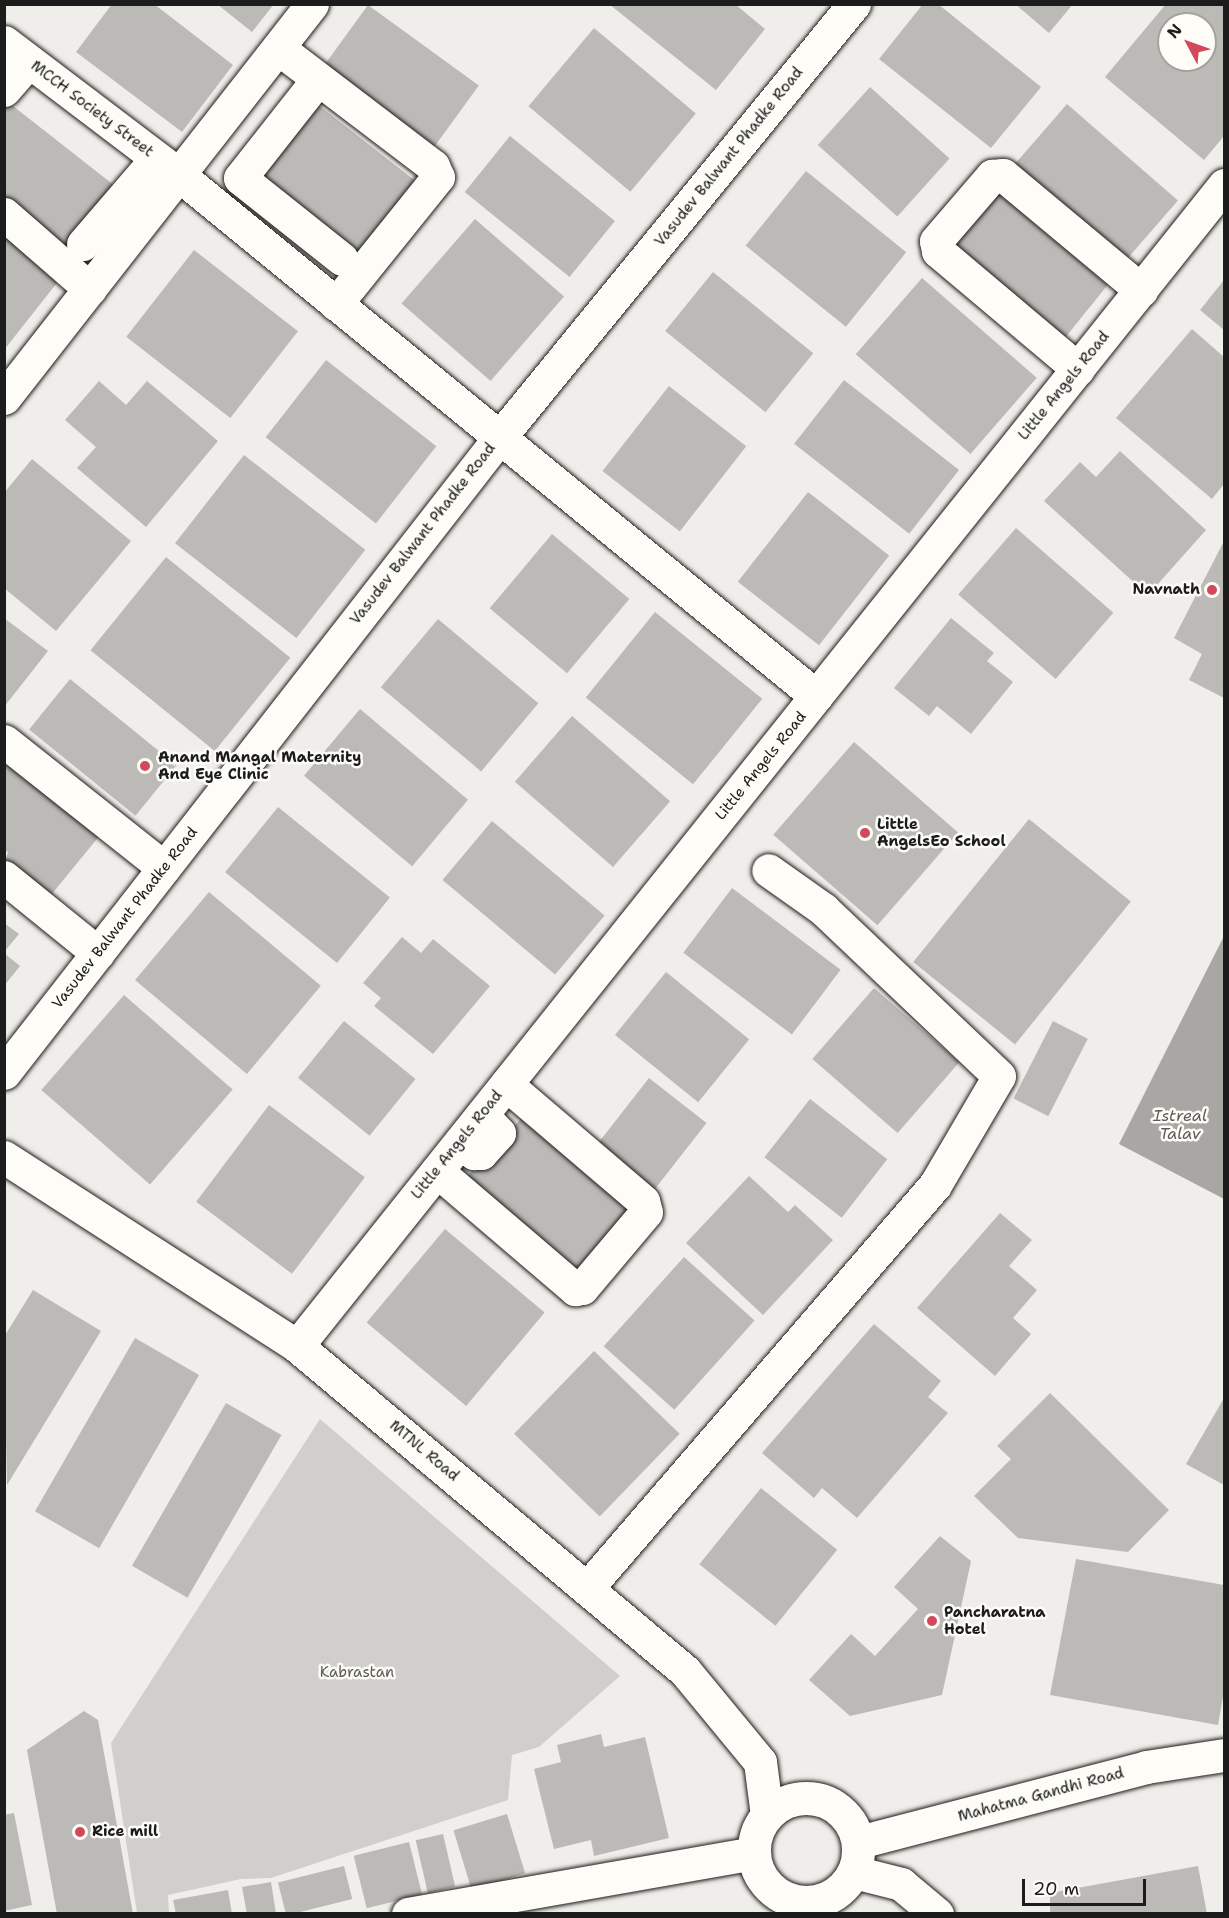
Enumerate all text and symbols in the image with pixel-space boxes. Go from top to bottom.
north arrow [1157,12,1217,72]
text: N [1162,19,1187,43]
street label: MCCH Society Street [27,57,157,161]
street label: Vasudev Balwant Phadke Road [651,64,807,250]
street label: Little Angels Road [1015,328,1113,444]
street label: Vasudev Balwant Phadke Road [346,440,500,628]
place label: Navnath [1132,581,1200,599]
marker: Navnath [1205,583,1219,597]
street label: Little Angels Road [712,708,810,824]
place label: Anand Mangal Maternity And Eye Clinic [158,748,361,783]
marker: Anand Mangal Maternity And Eye Clinic [136,757,154,775]
place label: Little AngelsEo School [877,815,1006,850]
street label: Vasudev Balwant Phadke Road [48,824,202,1012]
marker: Little AngelsEo School [858,826,872,840]
street label: Little Angels Road [408,1087,506,1203]
water label: Istreal Talav [1153,1106,1207,1144]
street label: MTNL Road [386,1417,462,1485]
place label: Pancharatna Hotel [944,1603,1046,1638]
marker: Pancharatna Hotel [925,1614,939,1628]
park label: Kabrastan [320,1664,394,1682]
street label: Mahatma Gandhi Road [956,1764,1126,1826]
place label: Rice mill [92,1823,158,1841]
marker: Rice mill [73,1825,87,1839]
scale bar [1025,1867,1150,1905]
text: 20 m [1033,1877,1079,1901]

